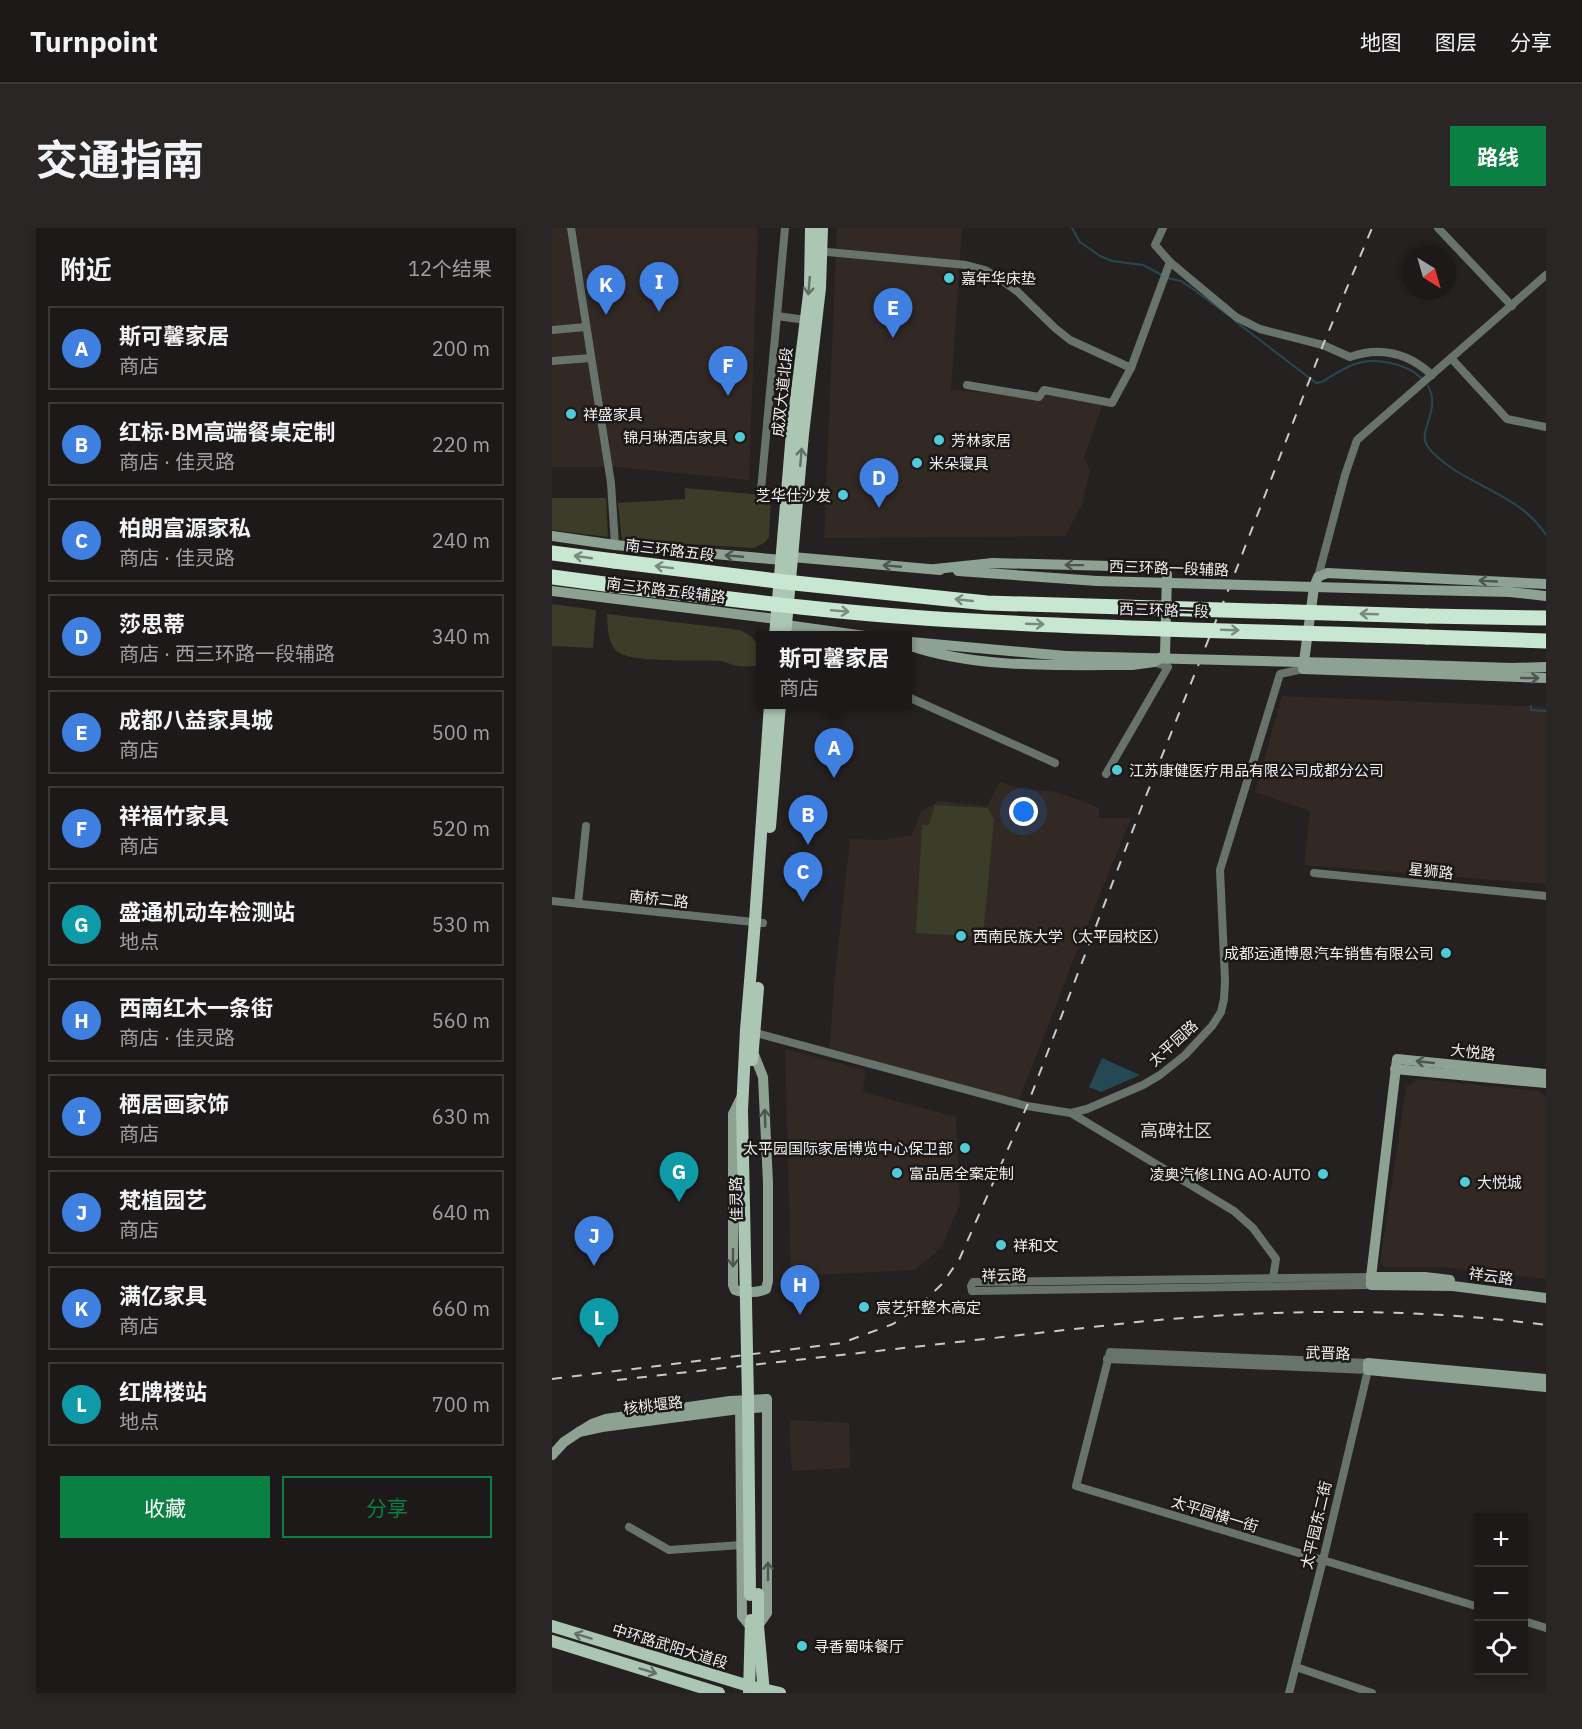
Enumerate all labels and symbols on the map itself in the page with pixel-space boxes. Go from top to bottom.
north arrow [1402,246,1456,300]
pin: I [640,262,678,312]
pin: K [586,266,626,315]
place label: 嘉年华床垫 [961,269,1036,288]
marker: 嘉年华床垫 [942,271,956,285]
one-way arrow [803,276,814,296]
pin: E [874,288,912,338]
pin: F [708,346,747,396]
street label: 成双大道北段 [768,346,796,438]
place label: 祥盛家具 [583,405,643,424]
marker: 祥盛家具 [564,407,578,421]
place label: 锦月琳酒店家具 [623,428,728,447]
marker: 锦月琳酒店家具 [733,430,747,444]
place label: 芳林家居 [951,431,1011,450]
marker: 芳林家居 [932,433,946,447]
one-way arrow [796,448,807,468]
place label: 米朵寝具 [929,454,989,473]
marker: 米朵寝具 [910,456,924,470]
pin: D [860,458,898,508]
place label: 芝华仕沙发 [756,486,831,505]
marker: 芝华仕沙发 [836,488,850,502]
street label: 南三环路五段 [624,535,716,565]
one-way arrow [725,550,745,561]
one-way arrow [573,551,593,562]
street label: 西三环路一段辅路 [1109,556,1229,580]
one-way arrow [1065,559,1085,570]
one-way arrow [882,560,902,571]
one-way arrow [655,561,674,572]
street label: 南三环路五段辅路 [605,573,727,607]
one-way arrow [1478,575,1498,586]
one-way arrow [955,594,975,605]
street label: 西三环路一段 [1119,599,1209,621]
one-way arrow [830,606,850,617]
one-way arrow [1359,608,1379,620]
one-way arrow [1024,618,1044,629]
one-way arrow [1219,625,1239,636]
one-way arrow [1519,673,1539,684]
pin: A [814,728,854,778]
place label: 江苏康健医疗用品有限公司成都分公司 [1129,761,1384,780]
marker: 江苏康健医疗用品有限公司成都分公司 [1110,763,1124,777]
pin: B [788,796,828,845]
your location [1009,797,1038,826]
pin: C [784,852,822,902]
street label: 星狮路 [1408,859,1454,883]
street label: 南桥二路 [628,886,690,912]
place label: 西南民族大学（太平园校区） [973,927,1168,946]
marker: 西南民族大学（太平园校区） [954,929,968,943]
place label: 成都运通博恩汽车销售有限公司 [1224,944,1434,963]
marker: 成都运通博恩汽车销售有限公司 [1439,946,1453,960]
street label: 太平园路 [1144,1016,1202,1070]
street label: 大悦路 [1450,1040,1496,1064]
one-way arrow [1416,1056,1436,1067]
one-way arrow [760,1108,771,1128]
district label: 高碑社区 [1140,1119,1212,1142]
place label: 太平园国际家居博览中心保卫部 [743,1139,953,1158]
marker: 太平园国际家居博览中心保卫部 [958,1141,972,1155]
pin: G [660,1152,698,1202]
place label: 富品居全案定制 [909,1164,1014,1183]
place label: 凌奥汽修LING AO·AUTO [1150,1165,1311,1184]
marker: 富品居全案定制 [890,1166,904,1180]
marker: 凌奥汽修LING AO·AUTO [1316,1167,1330,1181]
place label: 大悦城 [1477,1173,1522,1192]
marker: 大悦城 [1458,1175,1472,1189]
street label: 佳灵路 [726,1176,746,1222]
pin: J [574,1216,614,1266]
place label: 祥和文 [1013,1236,1058,1255]
marker: 祥和文 [994,1238,1008,1252]
one-way arrow [727,1247,739,1267]
street label: 祥云路 [1467,1263,1515,1289]
street label: 祥云路 [981,1265,1027,1285]
pin: H [780,1266,820,1315]
pin: L [580,1298,618,1348]
place label: 宸艺轩整木高定 [876,1298,981,1317]
marker: 宸艺轩整木高定 [857,1300,871,1314]
street label: 武晋路 [1305,1343,1351,1363]
street label: 核桃堰路 [622,1392,684,1418]
street label: 太平园东二街 [1297,1479,1335,1571]
street label: 太平园横一街 [1169,1492,1261,1536]
one-way arrow [762,1561,774,1581]
street label: 中环路武阳大道段 [610,1619,730,1673]
one-way arrow [574,1630,593,1641]
place label: 寻香蜀味餐厅 [814,1637,904,1656]
marker: 寻香蜀味餐厅 [795,1639,809,1653]
one-way arrow [638,1666,657,1677]

